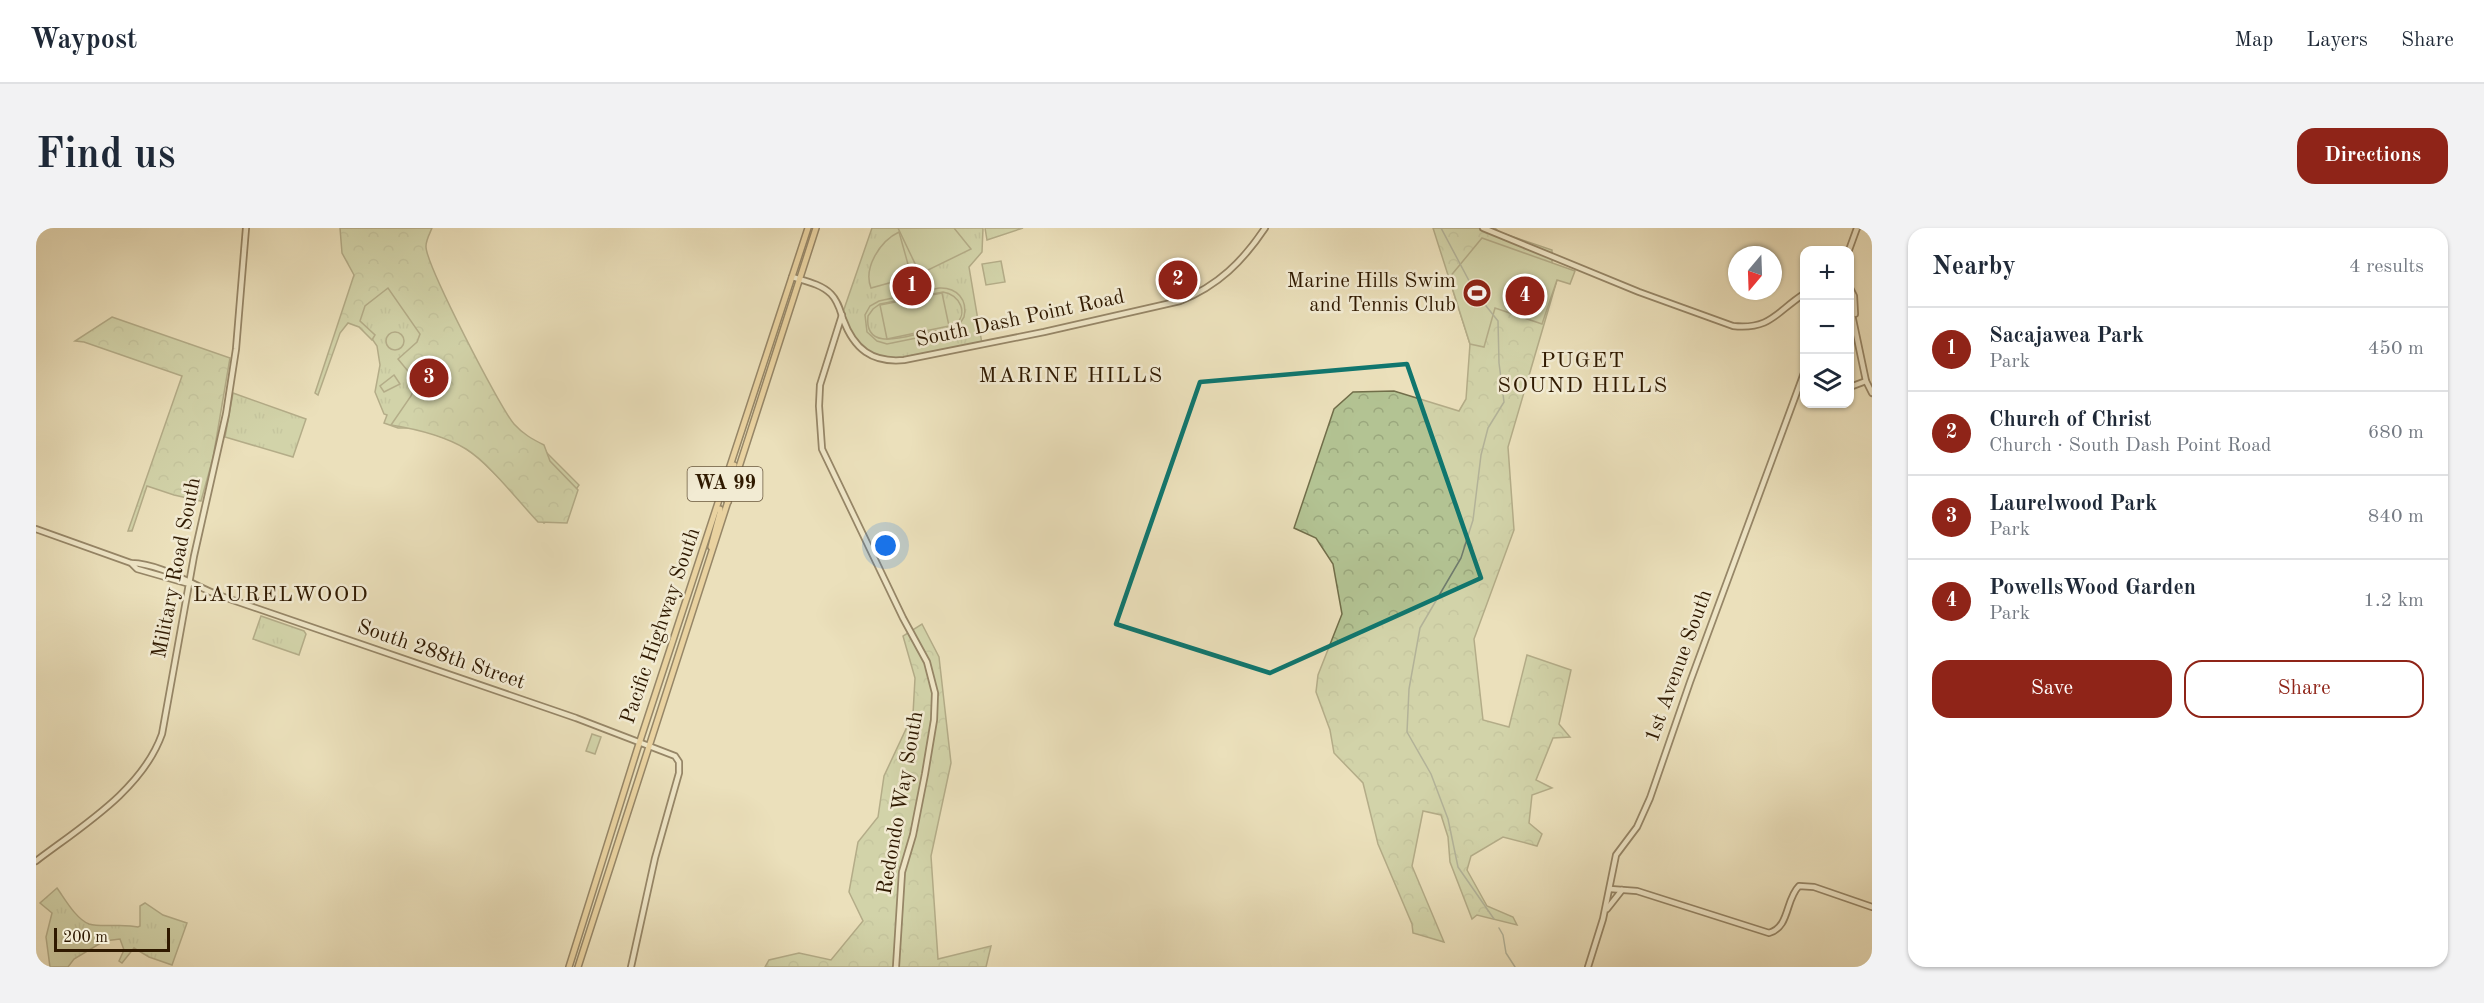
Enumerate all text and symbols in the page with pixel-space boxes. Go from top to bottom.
text: Waypost [30,27,137,55]
text: Map [2234,30,2273,51]
text: Layers [2306,30,2368,51]
text: Share [2401,30,2454,51]
button: Directions [2297,128,2448,184]
text: Find us [36,135,175,177]
north arrow [1728,246,1782,300]
map controls [1800,246,1854,408]
button: + [1800,246,1854,300]
text: Nearby [1932,254,2016,280]
pin: 2 [1158,257,1198,302]
text: 4 results [2349,257,2424,277]
pin: 1 [892,264,932,308]
place label: Marine Hills Swim and Tennis Club [1287,271,1456,316]
pin: 4 [1506,274,1544,318]
sports icon: Marine Hills Swim and Tennis Club [1461,277,1493,309]
street label: South Dash Point Road [914,287,1126,351]
button: − [1800,300,1854,354]
text: Sacajawea Park [1989,325,2144,347]
text: 1 [1946,339,1957,359]
text: 450 m [2368,339,2424,359]
district label: PUGET SOUND HILLS [1497,350,1669,397]
text: Park [1989,352,2030,372]
button: layers [1800,354,1854,408]
pin: 3 [410,356,448,400]
district label: MARINE HILLS [978,365,1164,387]
text: Church of Christ [1989,409,2152,431]
text: 2 [1946,423,1957,443]
text: 680 m [2368,423,2424,443]
text: Church · South Dash Point Road [1989,436,2272,456]
road number: WA 99 [688,467,762,501]
street label: Military Road South [149,476,205,660]
text: Laurelwood Park [1989,493,2157,515]
text: 3 [1946,507,1957,527]
text: 840 m [2368,507,2424,527]
text: Park [1989,520,2030,540]
street label: Pacific Highway South [618,525,704,727]
your location [871,531,900,560]
text: PowellsWood Garden [1989,577,2196,599]
district label: LAURELWOOD [193,584,369,606]
street label: 1st Avenue South [1642,587,1716,745]
text: 4 [1946,591,1957,611]
text: 1.2 km [2363,591,2424,611]
text: Park [1989,604,2030,624]
street label: South 288th Street [354,616,528,694]
button: Save [1932,660,2172,718]
button: Share [2184,660,2424,718]
street label: Redondo Way South [875,710,927,896]
scale bar [54,925,170,952]
text: 200 m [63,930,108,946]

